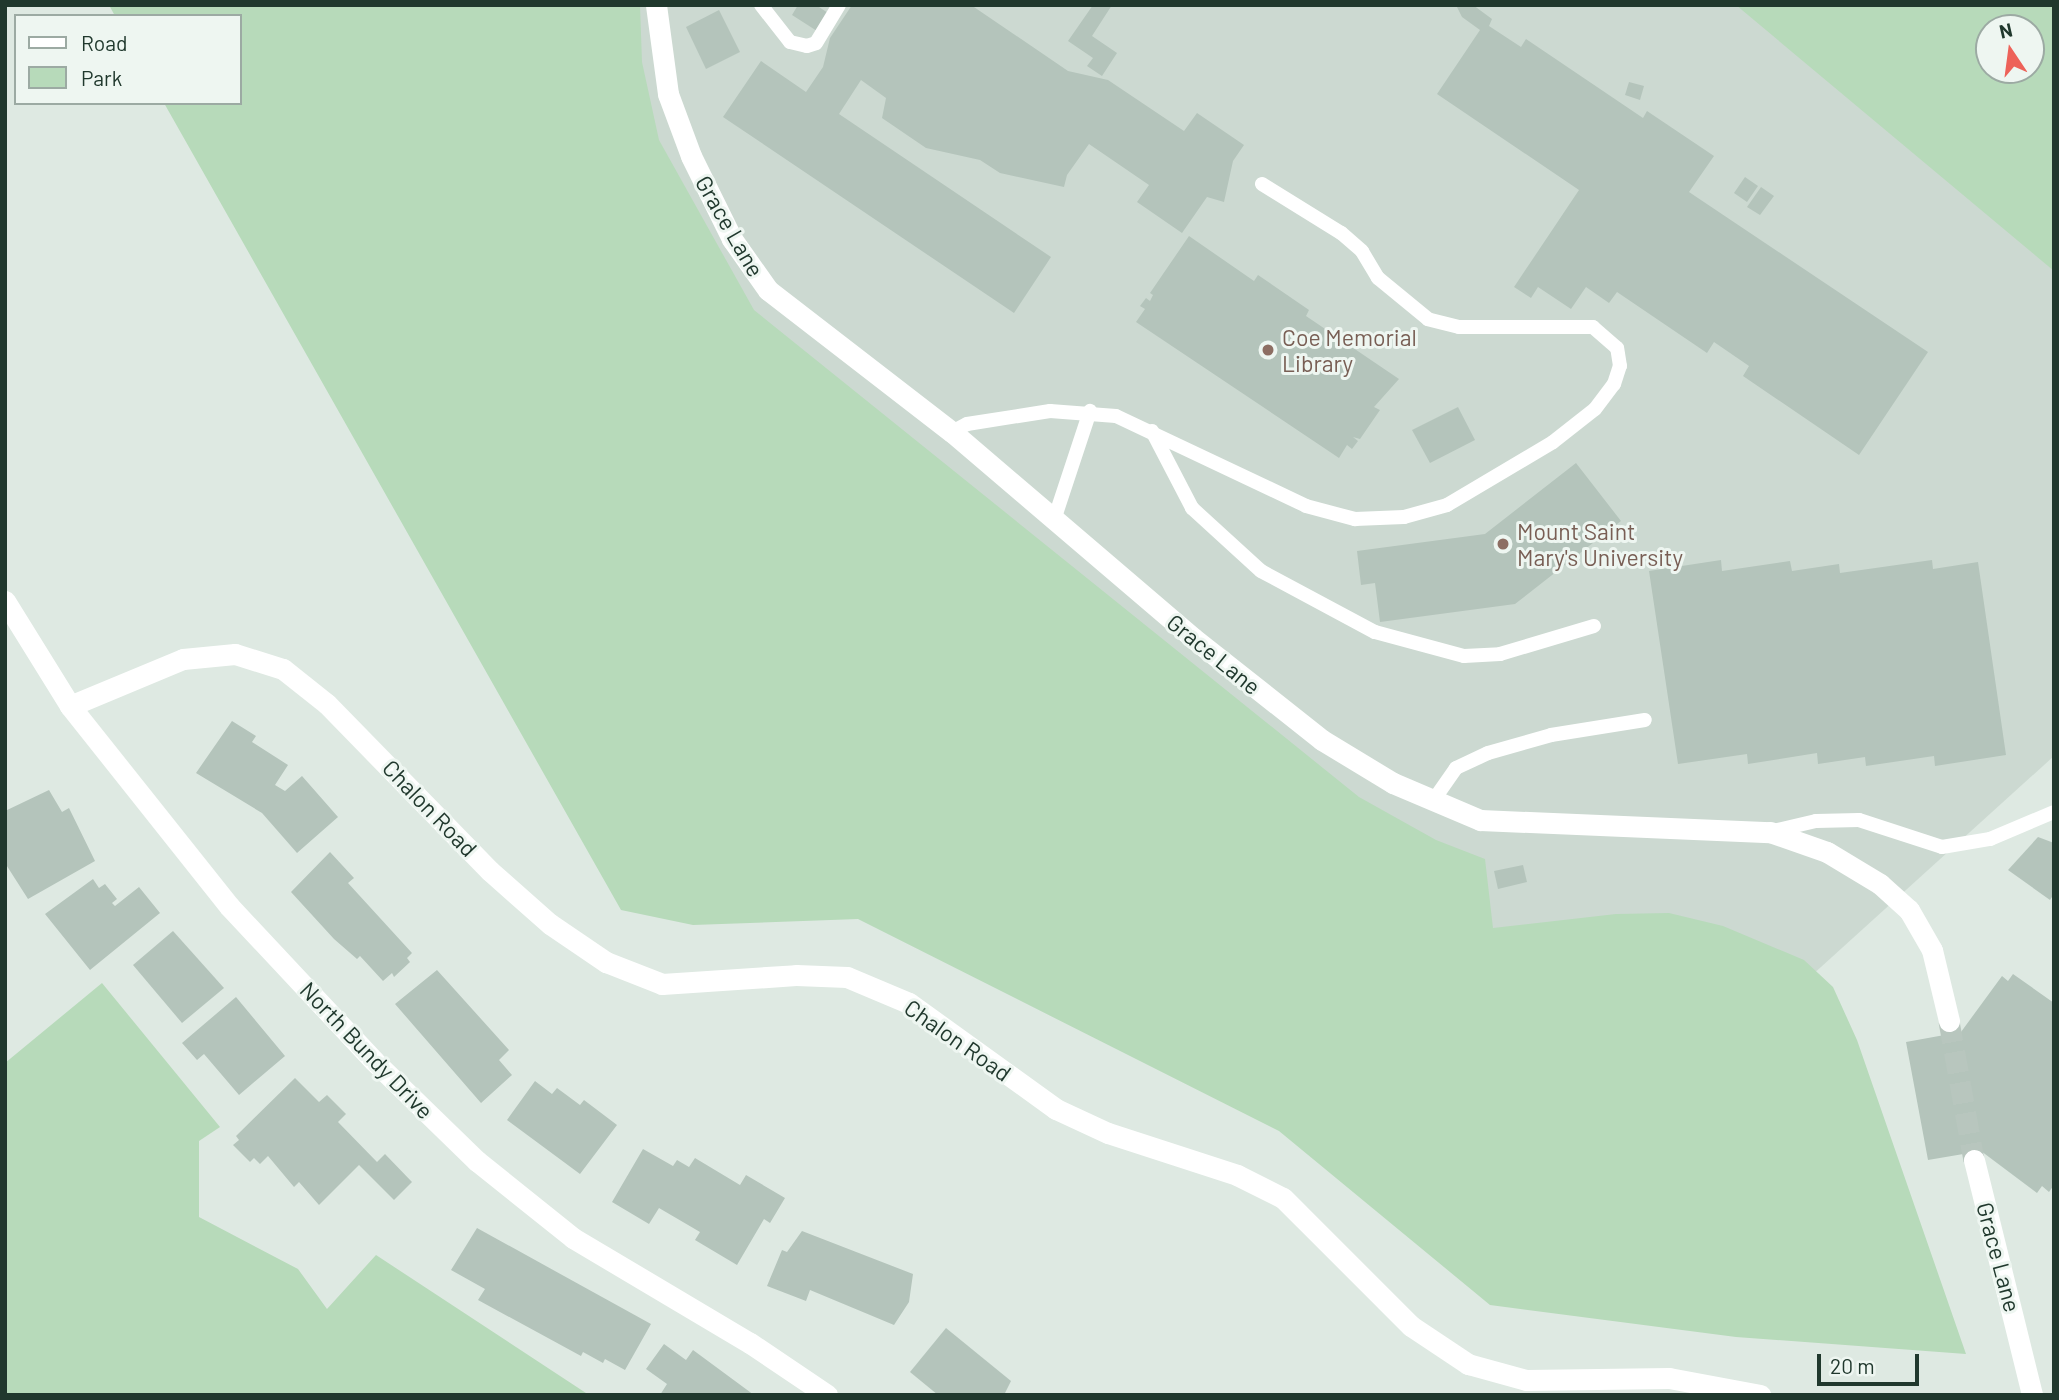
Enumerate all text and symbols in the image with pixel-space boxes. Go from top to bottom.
legend [14,14,242,105]
north arrow [1975,14,2045,84]
text: N [1997,17,2014,43]
text: Road [81,30,127,55]
text: Park [81,65,122,90]
street label: Grace Lane [690,170,770,282]
place label: Coe Memorial Library [1282,323,1417,377]
marker: Coe Memorial Library [1260,342,1276,358]
place label: Mount Saint Mary's University [1517,517,1683,571]
marker: Mount Saint Mary's University [1495,536,1511,552]
street label: Grace Lane [1162,608,1266,700]
street label: Chalon Road [377,754,483,862]
street label: North Bundy Drive [295,976,439,1124]
street label: Chalon Road [899,993,1017,1087]
street label: Grace Lane [1971,1199,2027,1315]
scale bar [1821,1340,1923,1384]
text: 20 m [1830,1353,1875,1378]

